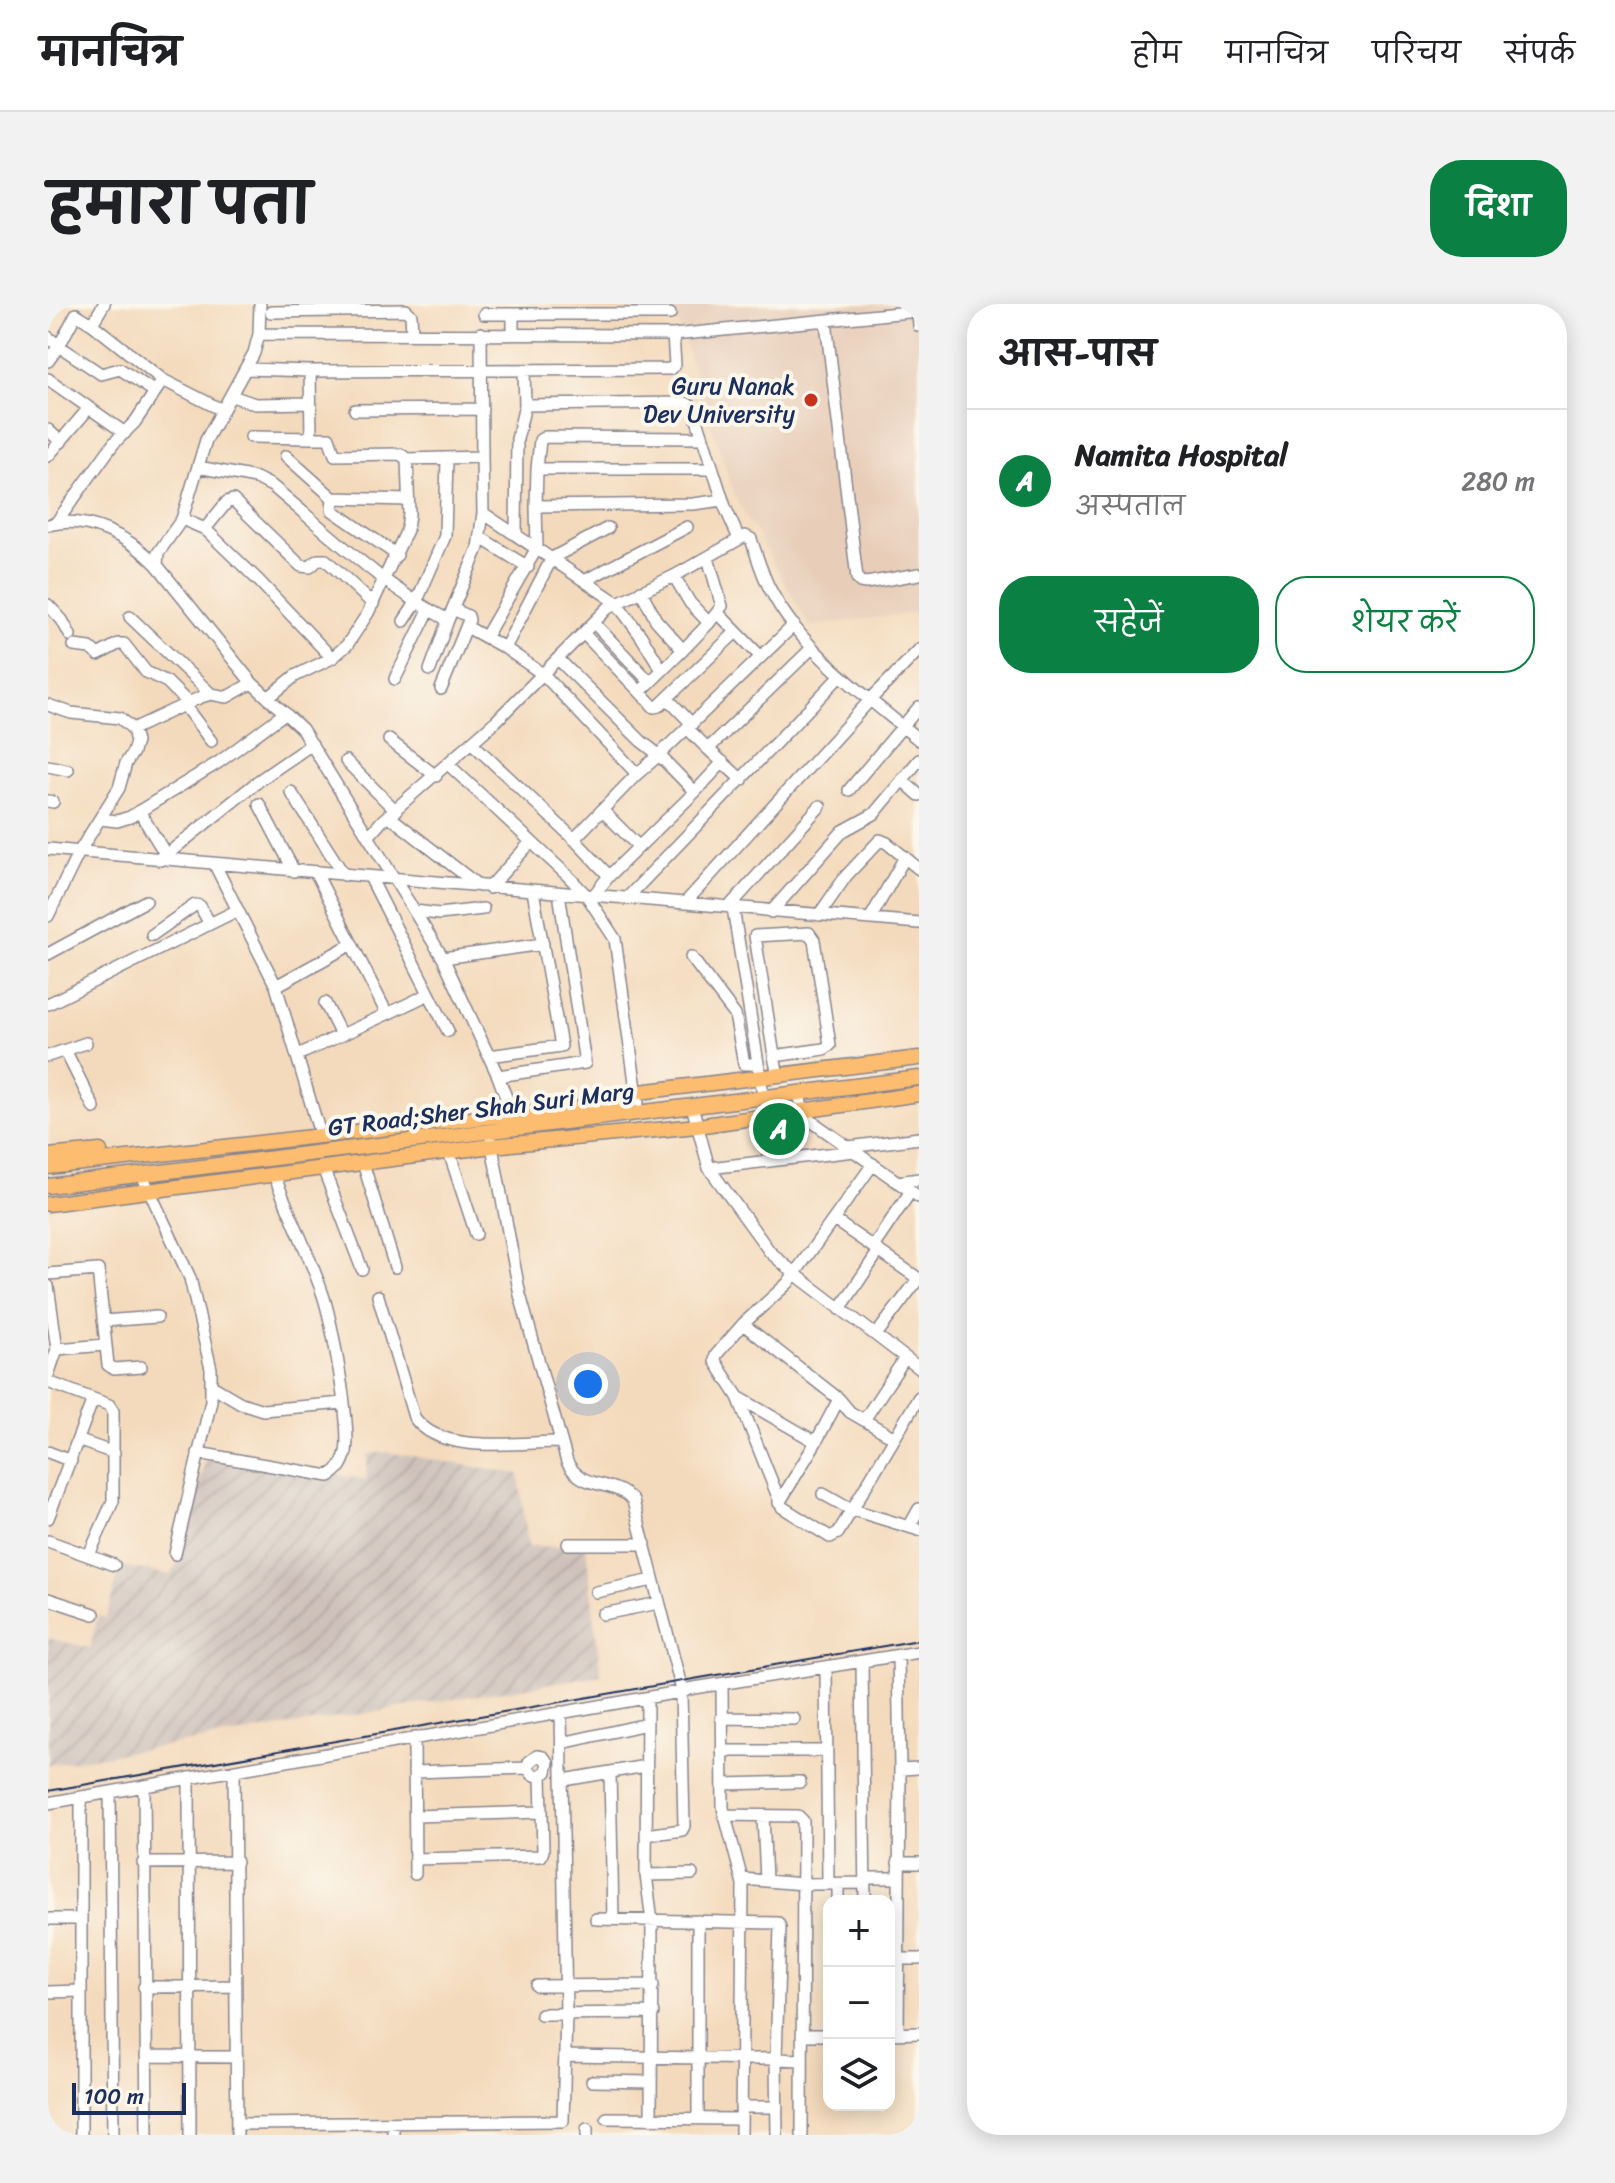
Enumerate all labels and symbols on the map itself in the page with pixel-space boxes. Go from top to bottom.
place label: Guru Nanak Dev University [643,365,796,435]
marker: Guru Nanak Dev University [802,391,820,409]
street label: GT Road;Sher Shah Suri Marg [326,1069,636,1149]
pin: A [753,1099,805,1159]
your location [568,1364,608,1404]
scale bar [72,2079,186,2115]

